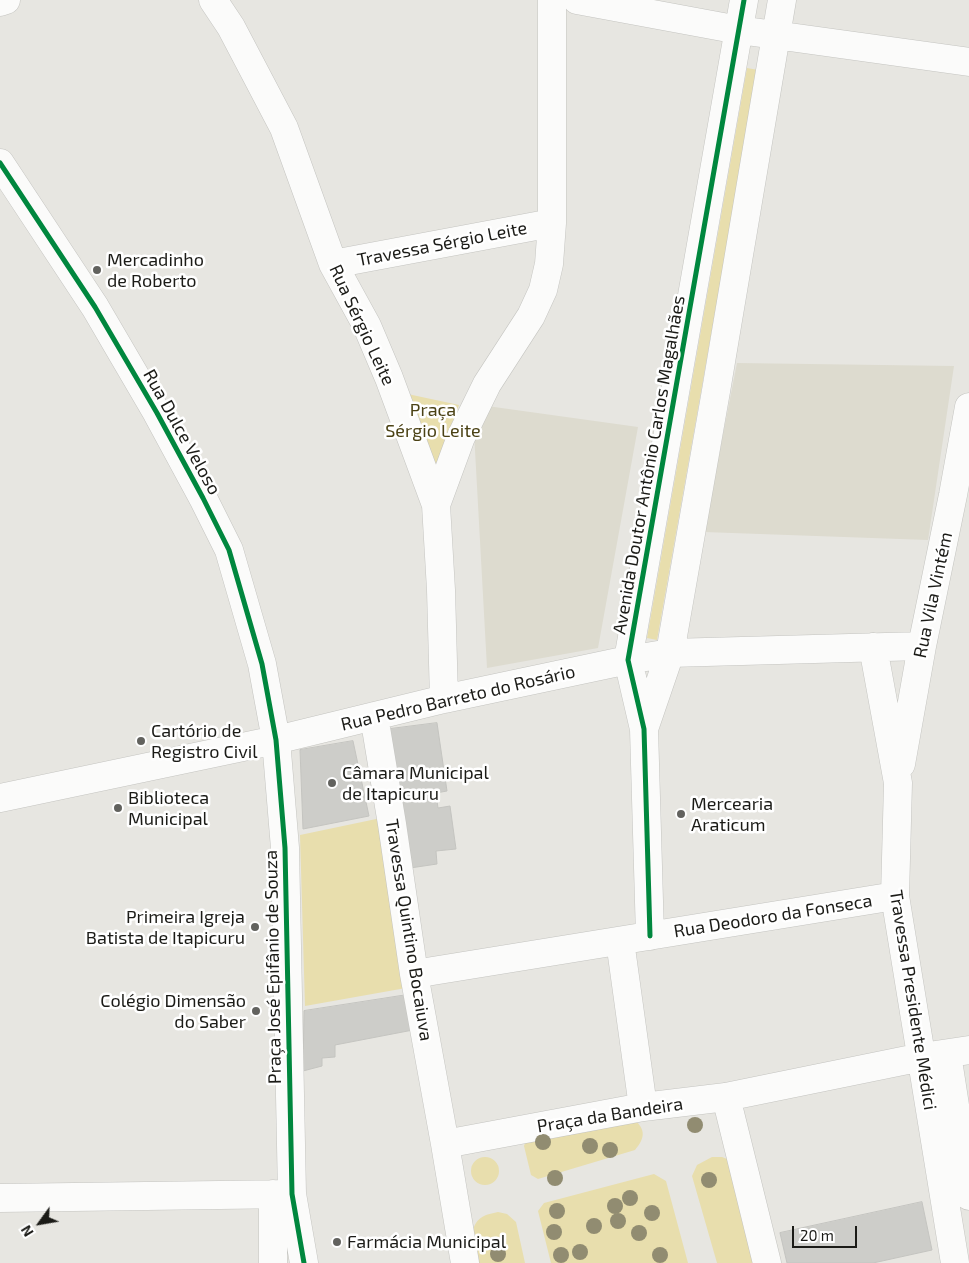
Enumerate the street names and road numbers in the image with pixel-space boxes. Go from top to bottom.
street label: Travessa Sérgio Leite [355,217,529,271]
street label: Rua Sérgio Leite [325,261,399,389]
street label: Avenida Doutor Antônio Carlos Magalhães [609,294,689,636]
street label: Rua Dulce Veloso [139,366,225,498]
street label: Rua Vila Vintém [909,530,957,660]
street label: Rua Pedro Barreto do Rosário [339,661,577,735]
street label: Travessa Quintino Bocaiuva [381,817,437,1043]
street label: Praça José Epifânio de Souza [260,850,286,1084]
street label: Travessa Presidente Médici [885,888,941,1112]
street label: Rua Deodoro da Fonseca [672,890,874,942]
street label: Praça da Bandeira [535,1093,685,1137]

